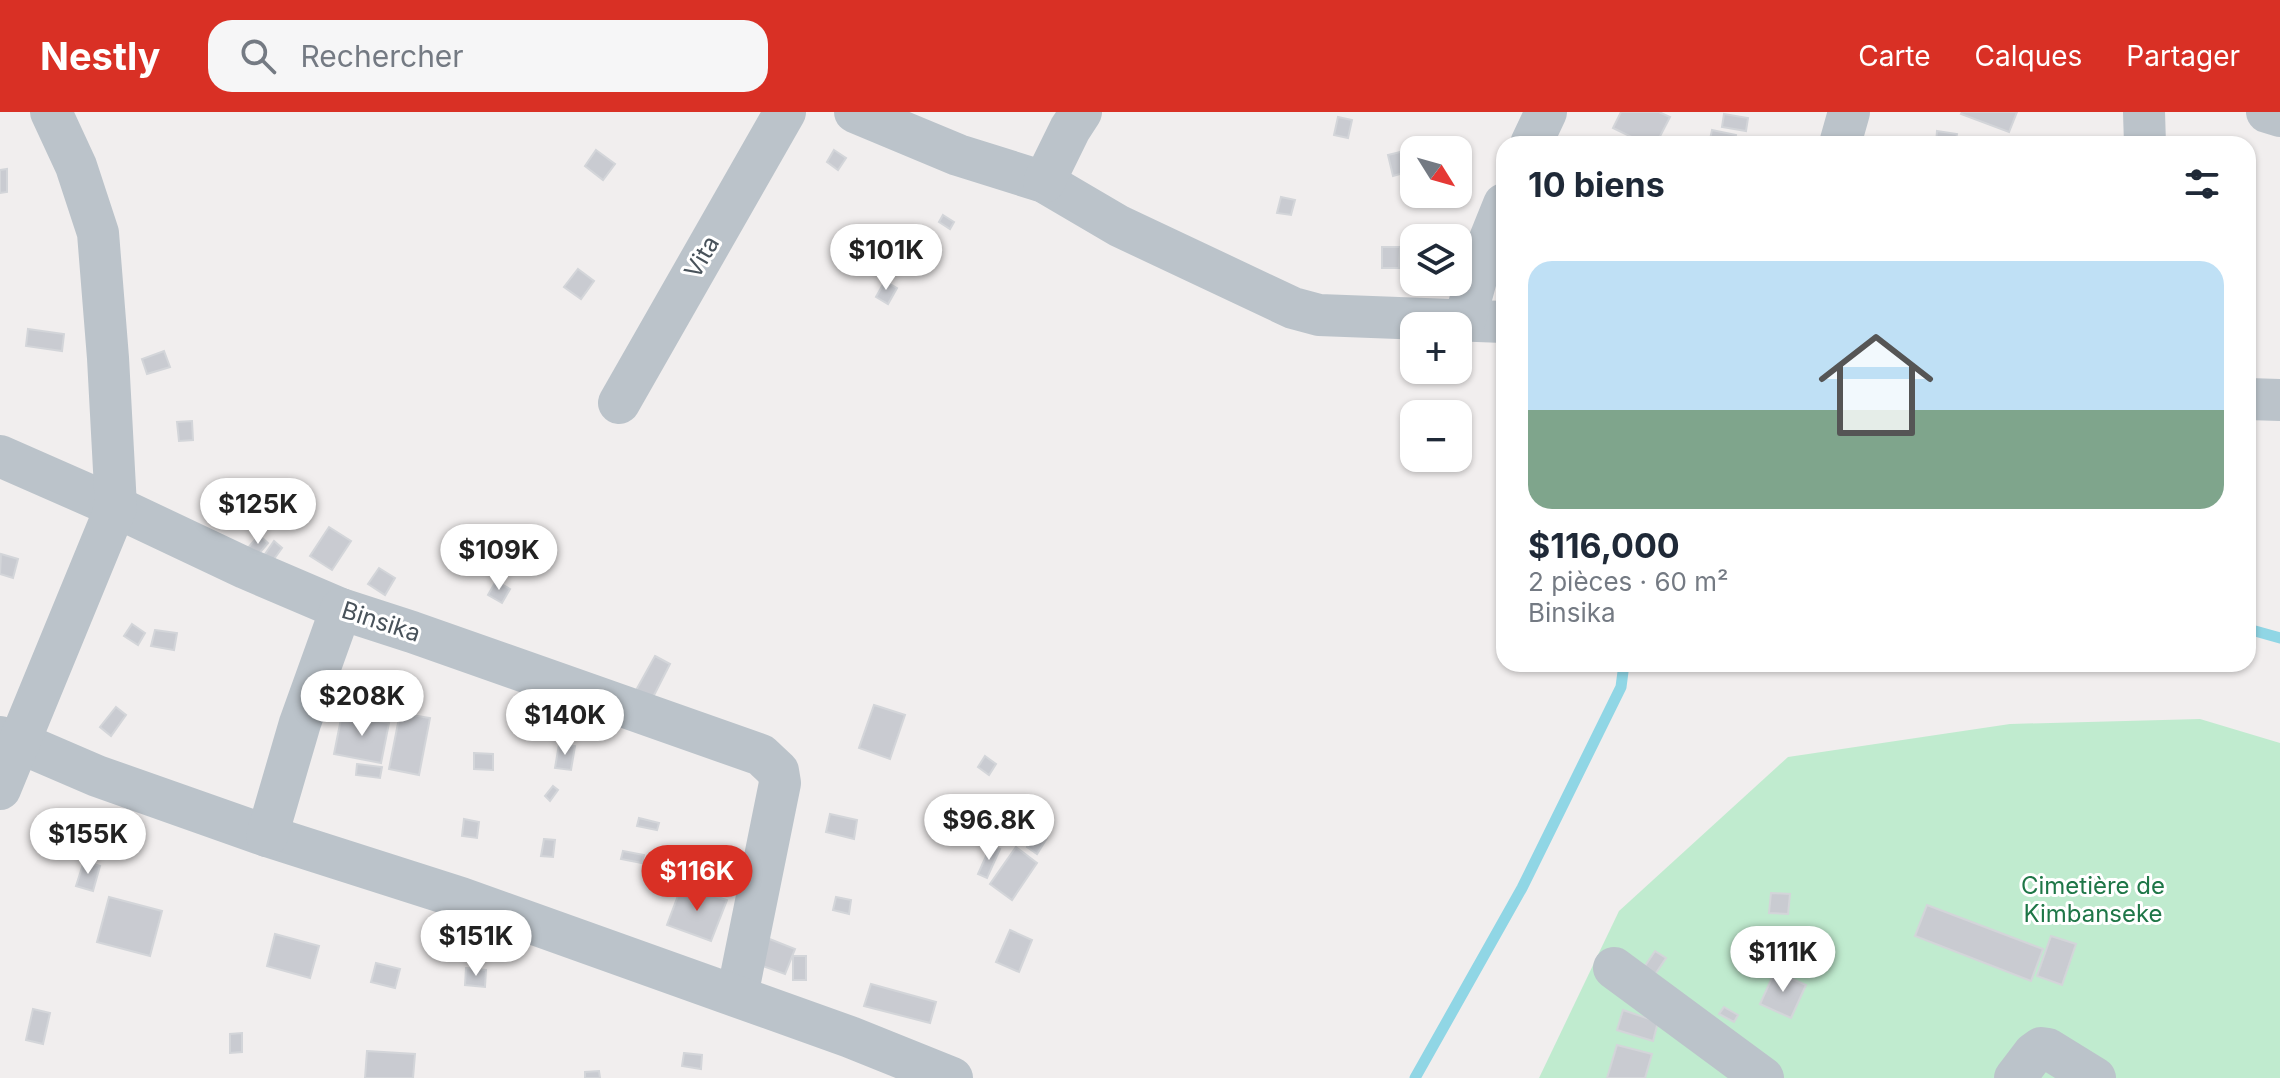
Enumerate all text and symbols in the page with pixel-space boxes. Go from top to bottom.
search box [208,20,768,92]
text: Nestly [40,33,160,79]
icon: search [236,34,280,78]
text: Rechercher [300,38,464,74]
text: Carte [1858,39,1931,73]
text: Calques [1975,39,2082,73]
text: Partager [2126,39,2240,73]
north arrow [1400,136,1472,208]
map controls [1400,136,1472,472]
icon: filters [2180,162,2224,206]
text: 10 biens [1528,164,1665,205]
pin: $101K [830,224,942,292]
button: layers [1400,224,1472,296]
street label: Vita [678,231,725,283]
text: $101K [848,234,924,265]
button: + [1400,312,1472,384]
icon: home [1804,313,1948,457]
button: − [1400,400,1472,472]
pin: $125K [202,478,314,546]
text: $125K [218,488,298,519]
pin: $109K [443,524,555,592]
text: $116,000 [1528,525,1680,566]
text: $109K [458,534,540,565]
text: 2 pièces · 60 m² [1528,566,1729,597]
street label: Binsika [338,595,424,648]
text: Binsika [1528,597,1616,628]
pin: $208K [306,670,418,738]
text: $208K [319,680,405,711]
pin: $140K [509,689,621,757]
text: $140K [524,699,606,730]
pin: $96.8K [924,794,1054,862]
text: $96.8K [942,804,1036,835]
pin: $155K [32,808,144,876]
text: $155K [48,818,128,849]
pin: $116K [641,845,753,913]
text: $116K [659,855,735,886]
park label: Cimetière de Kimbanseke [2021,871,2165,928]
pin: $151K [420,910,532,978]
text: $151K [439,920,513,951]
pin: $111K [1727,926,1839,994]
text: $111K [1748,936,1818,967]

